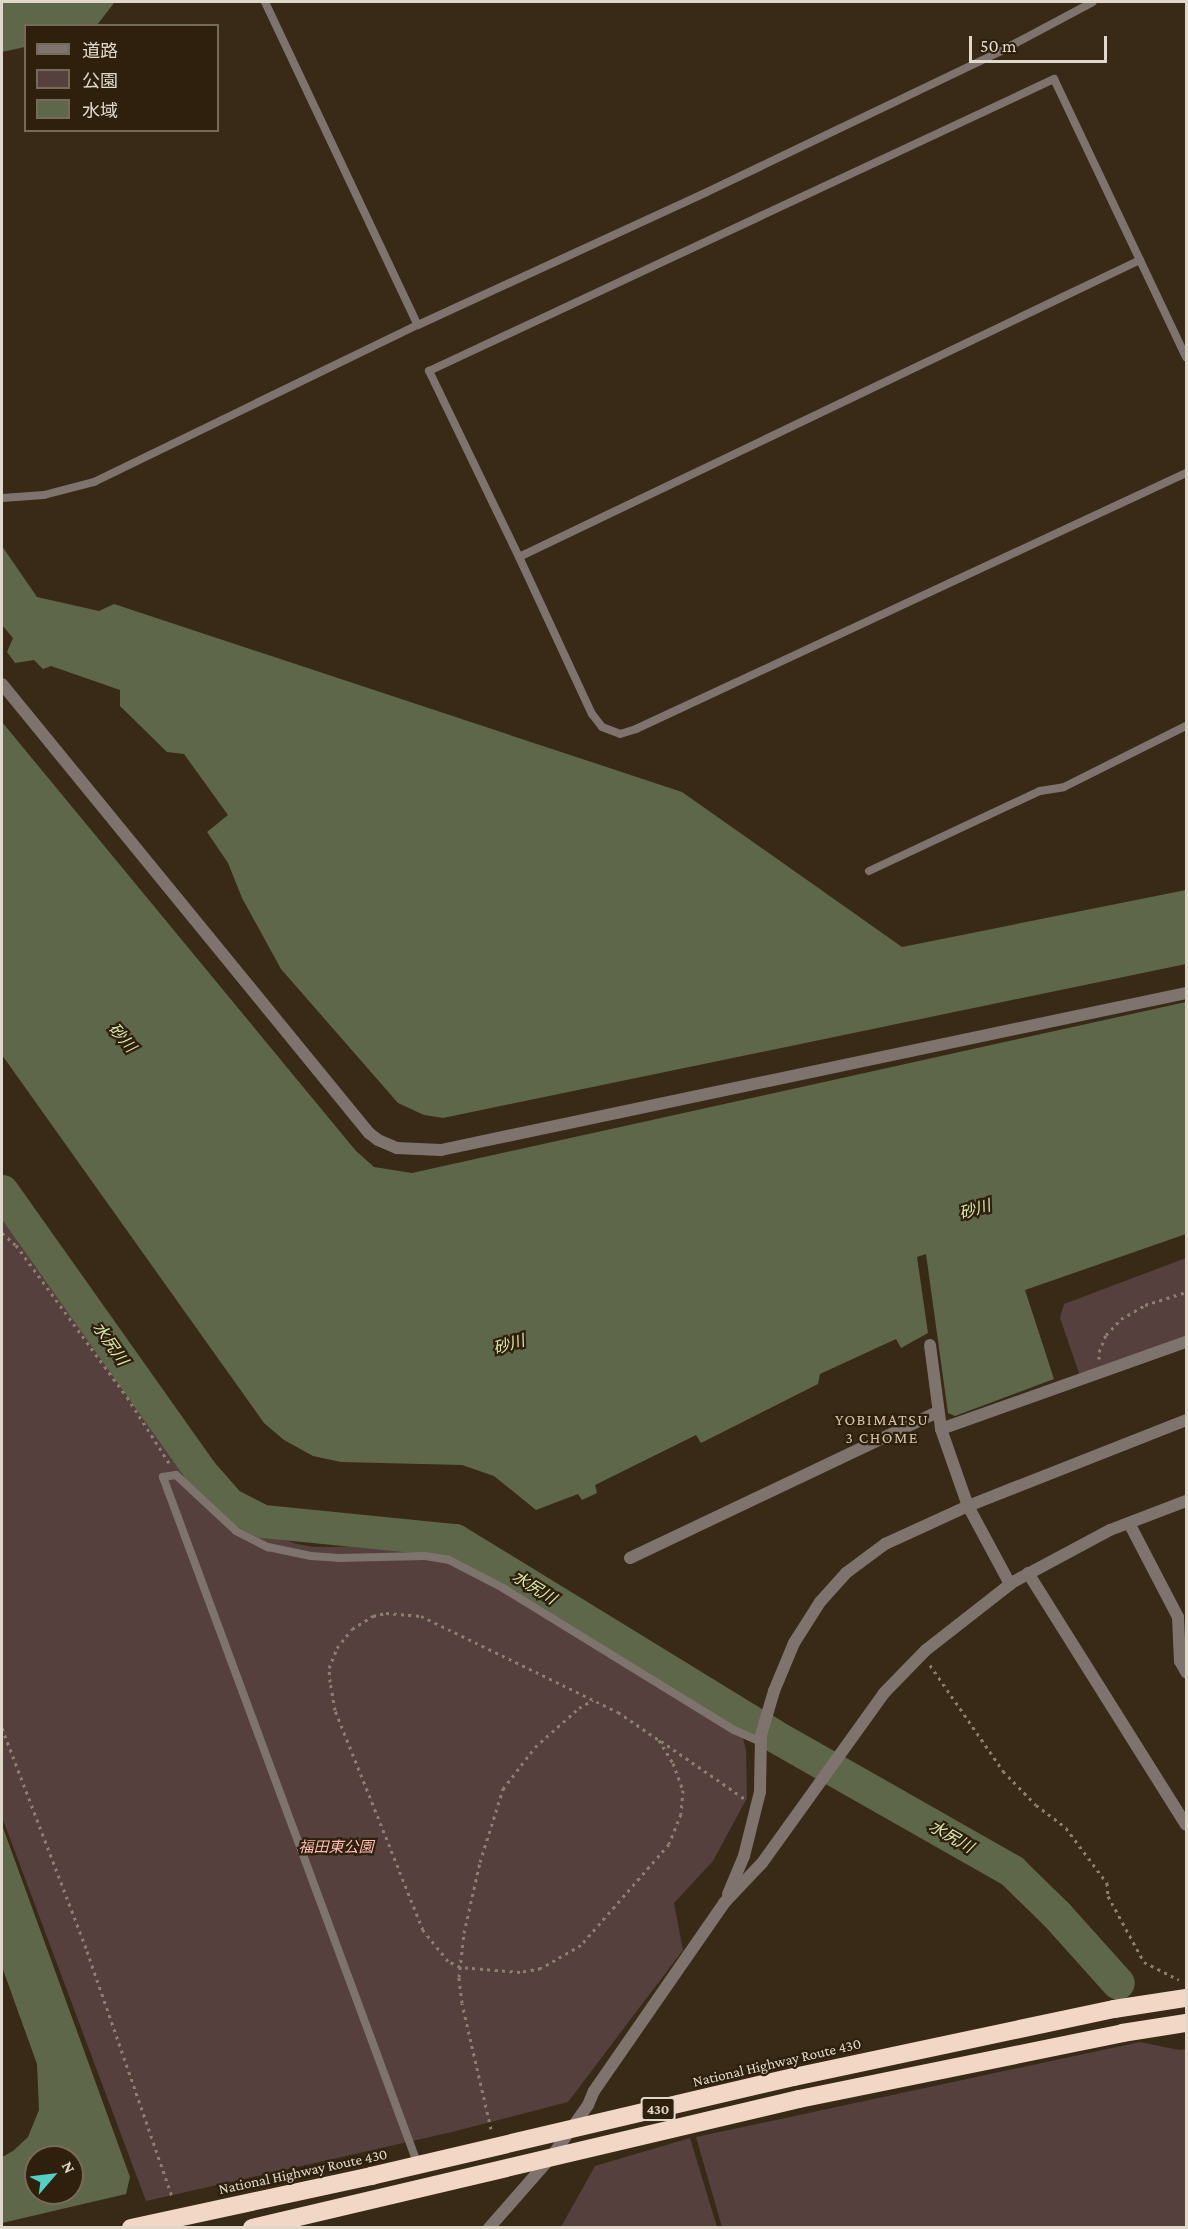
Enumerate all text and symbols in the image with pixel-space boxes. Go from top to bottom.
legend [24,24,219,132]
scale bar [972,24,1110,62]
text: 50 m [980,36,1017,56]
text: 道路 [82,41,118,61]
text: 公園 [82,71,118,91]
text: 水域 [82,101,118,121]
water label: 砂川 [104,1020,140,1056]
water label: 砂川 [957,1196,993,1224]
water label: 水尻川 [88,1319,132,1369]
water label: 砂川 [491,1331,527,1359]
district label: YOBIMATSU 3 CHOME [835,1410,929,1448]
water label: 水尻川 [509,1567,559,1609]
water label: 水尻川 [925,1817,977,1857]
park label: 福田東公園 [299,1839,373,1857]
street label: National Highway Route 430 [691,2035,863,2091]
road number: 430 [640,2098,676,2120]
north arrow [24,2145,84,2205]
street label: National Highway Route 430 [217,2145,389,2199]
text: N [59,2158,79,2176]

